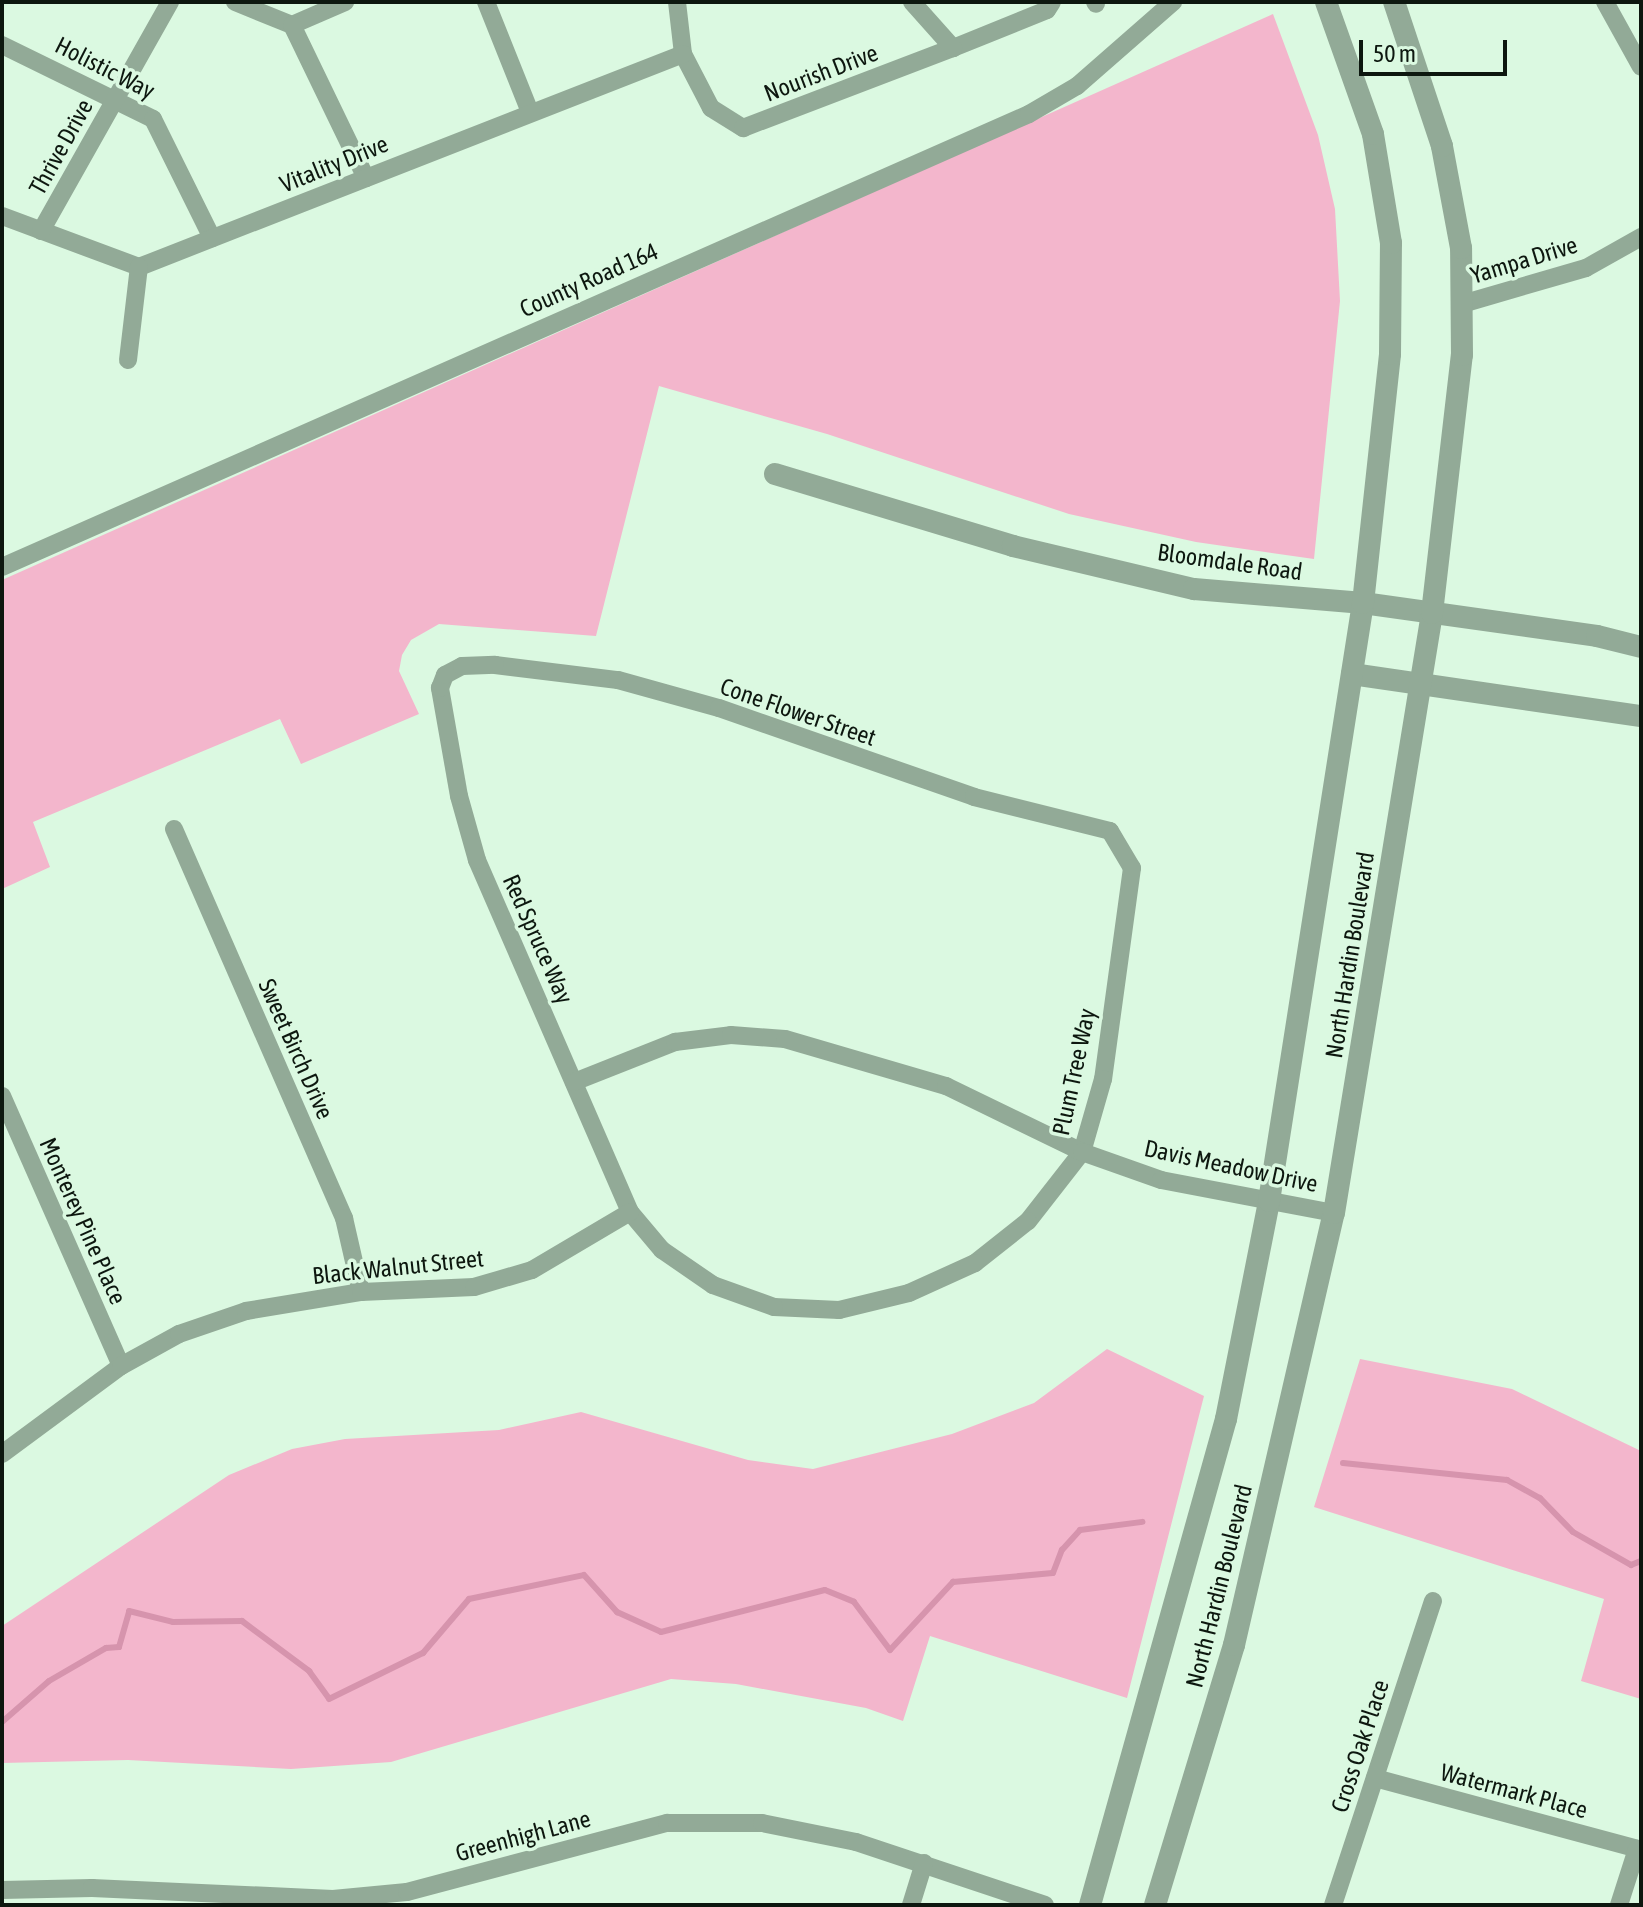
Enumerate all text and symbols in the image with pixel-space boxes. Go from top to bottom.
scale bar [1363,24,1511,74]
street label: Holistic Way [50,31,160,105]
street label: Nourish Drive [760,38,882,108]
text: 50 m [1373,40,1416,67]
street label: Thrive Drive [23,94,99,200]
street label: Vitality Drive [276,129,392,199]
street label: Yampa Drive [1467,230,1581,290]
street label: County Road 164 [515,237,663,323]
street label: Bloomdale Road [1156,538,1304,586]
street label: Cone Flower Street [716,672,880,752]
street label: North Hardin Boulevard [1319,850,1381,1060]
street label: Red Spruce Way [497,870,579,1008]
street label: Sweet Birch Drive [252,975,340,1123]
street label: Plum Tree Way [1046,1006,1102,1138]
street label: Monterey Pine Place [33,1133,133,1309]
street label: Davis Meadow Drive [1142,1134,1320,1198]
street label: Black Walnut Street [311,1244,485,1290]
street label: North Hardin Boulevard [1180,1481,1258,1691]
street label: Cross Oak Place [1325,1676,1395,1816]
street label: Watermark Place [1437,1758,1591,1824]
street label: Greenhigh Lane [452,1804,594,1868]

